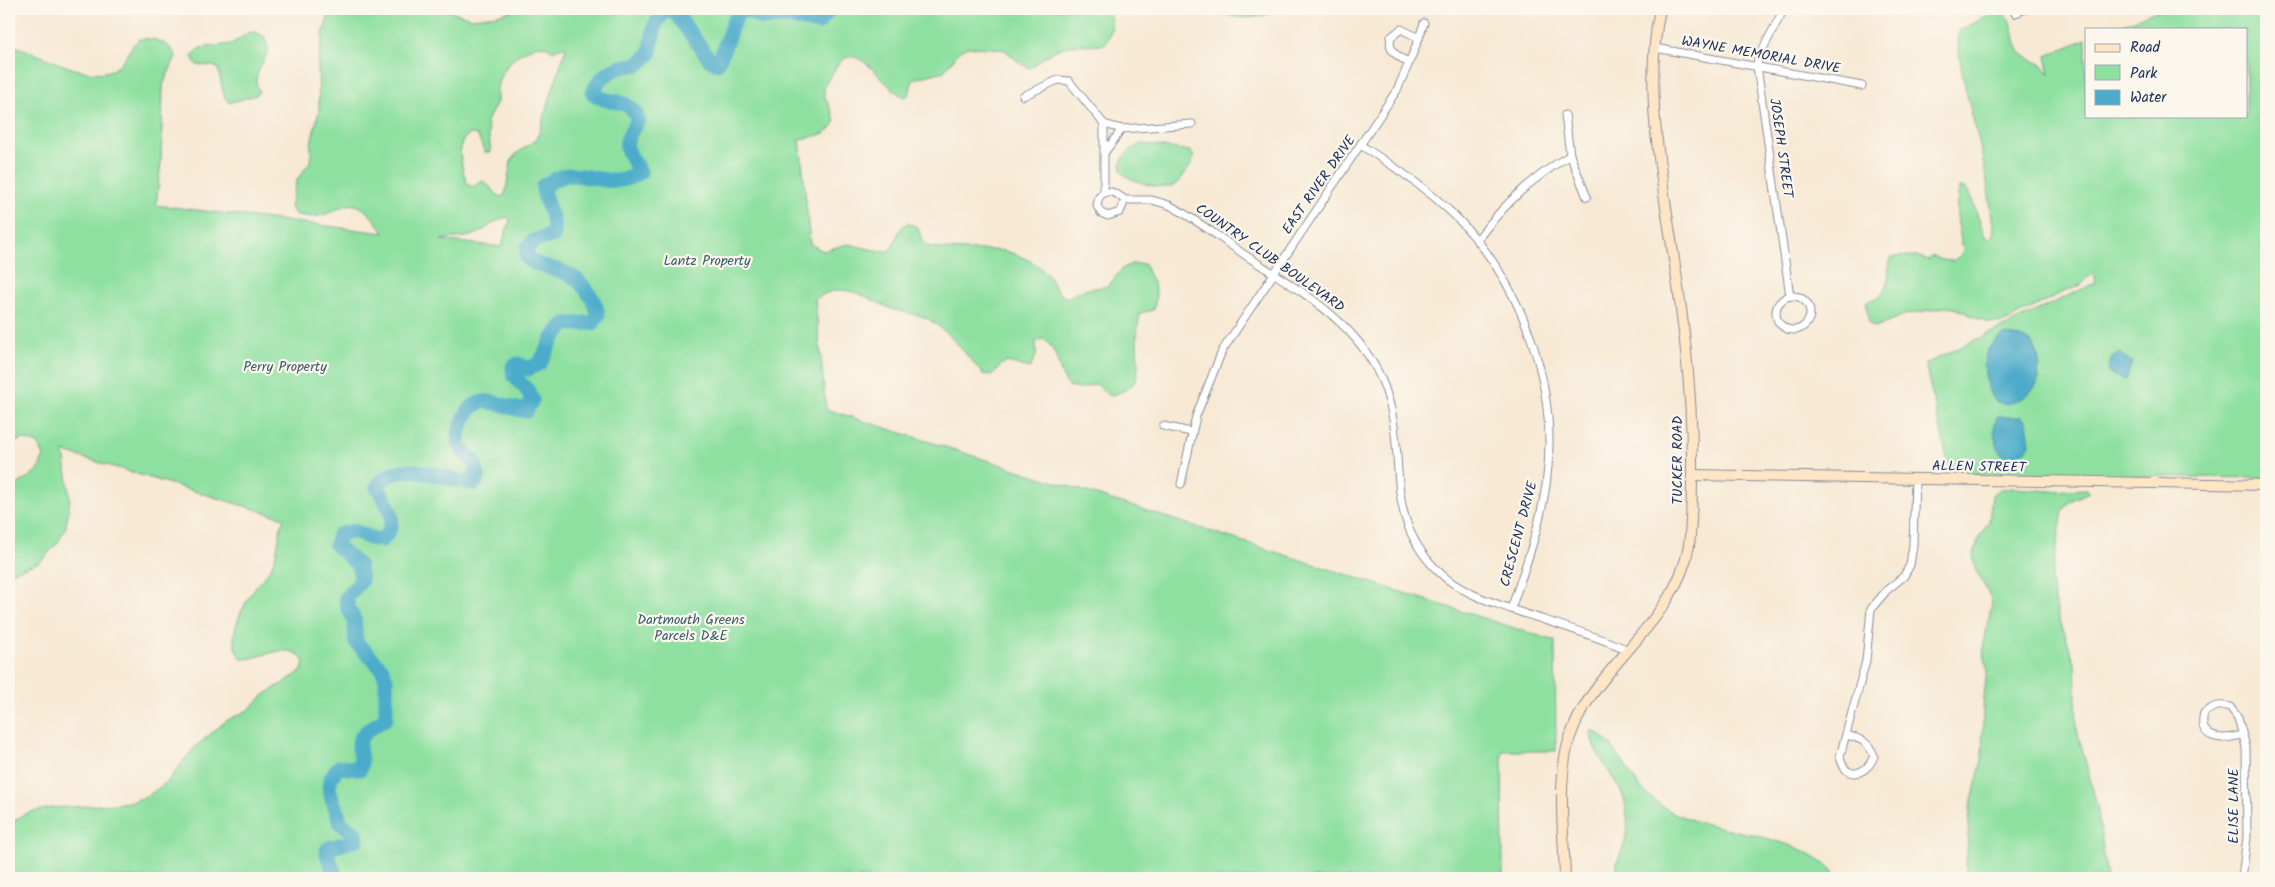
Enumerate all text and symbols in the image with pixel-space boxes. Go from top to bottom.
legend [2085,28,2248,118]
street label: WAYNE MEMORIAL DRIVE [1680,30,1843,80]
text: Road [2130,36,2161,60]
text: Park [2130,62,2158,86]
text: Water [2130,86,2167,110]
street label: JOSEPH STREET [1763,97,1799,201]
street label: EAST RIVER DRIVE [1277,130,1362,239]
street label: COUNTRY CLUB BOULEVARD [1191,198,1349,318]
park label: Lantz Property [663,250,751,272]
park label: Perry Property [243,356,327,378]
street label: TUCKER ROAD [1667,416,1689,504]
street label: ALLEN STREET [1932,455,2028,479]
street label: CRESCENT DRIVE [1494,478,1544,589]
park label: Dartmouth Greens Parcels D&E [637,609,745,647]
street label: ELISE LANE [2223,768,2245,844]

